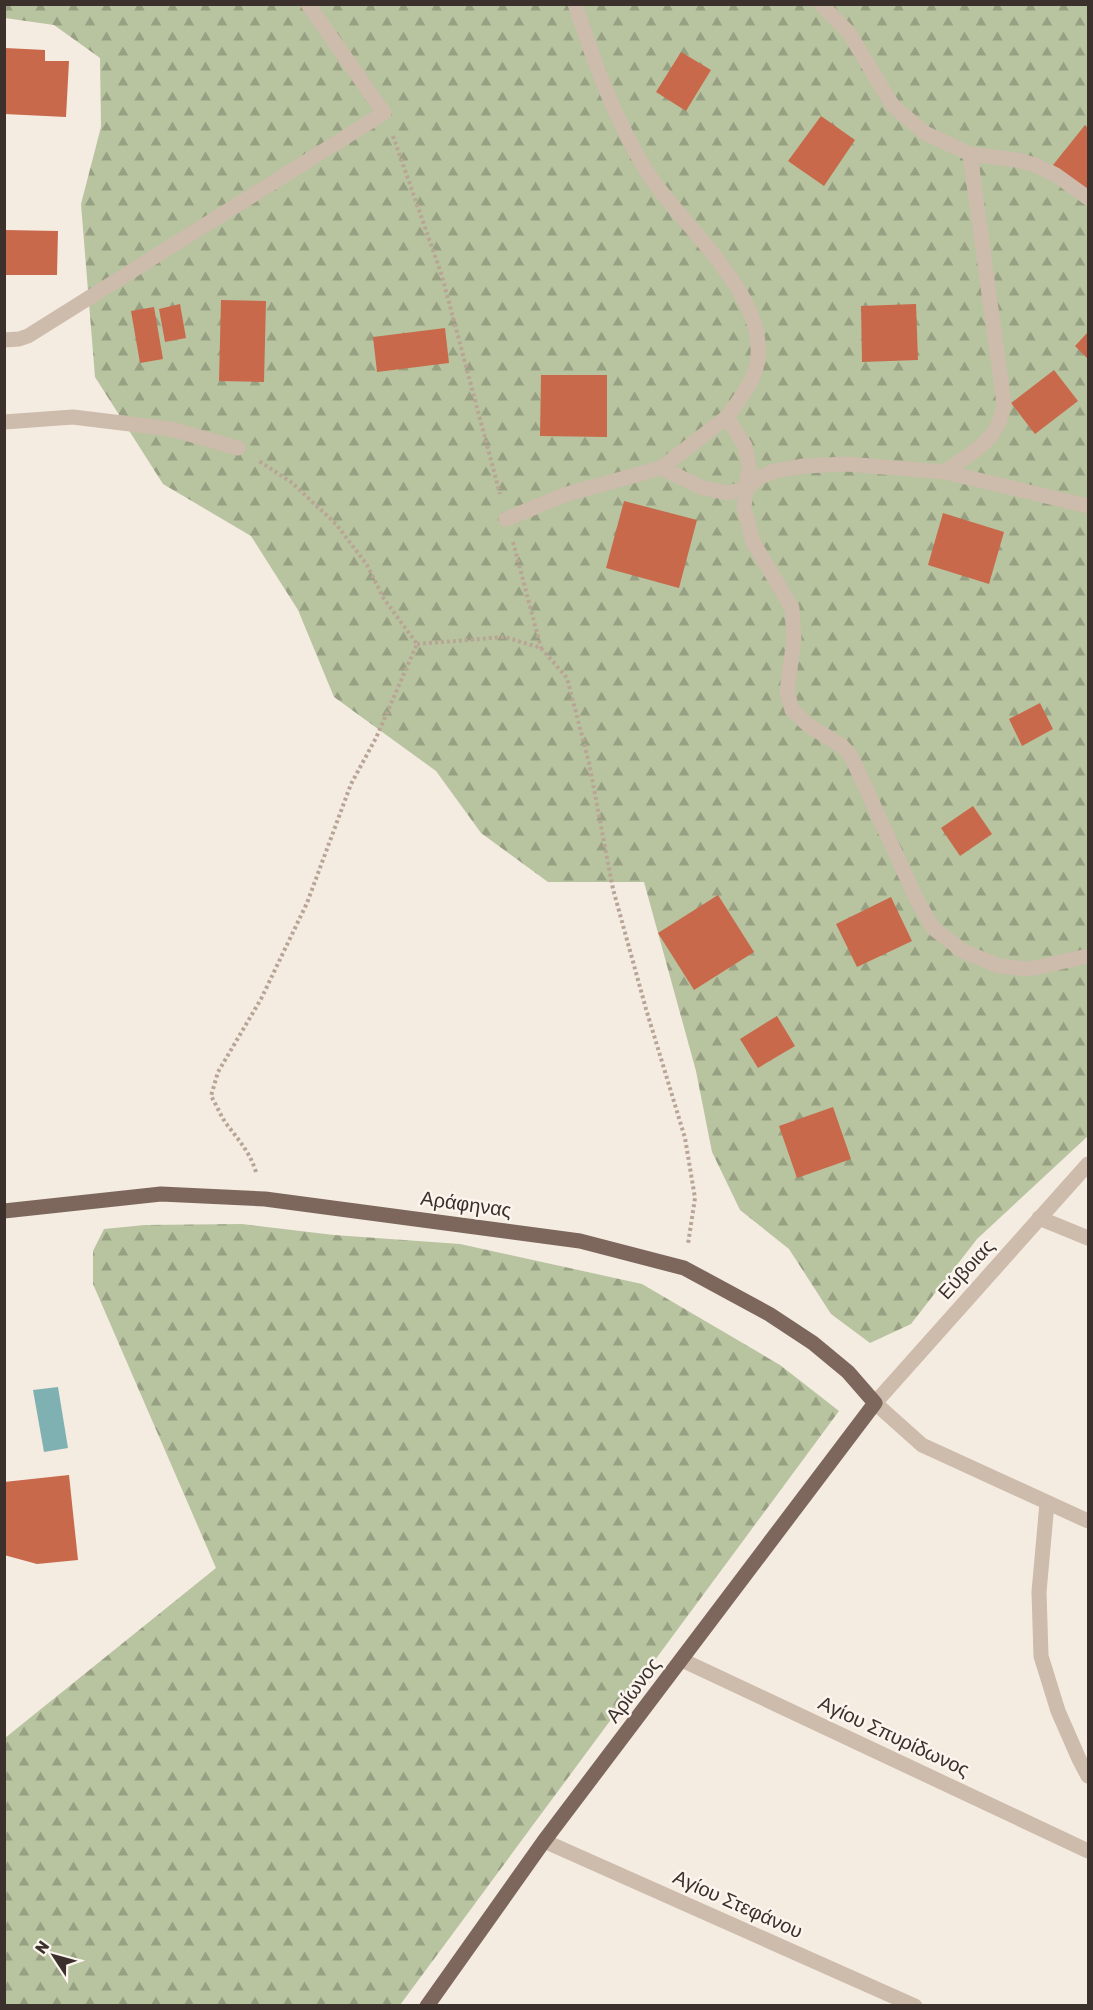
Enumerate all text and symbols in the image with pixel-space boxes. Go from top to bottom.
street label: Αράφηνας [419,1186,513,1222]
street label: Εύβοιας [933,1234,999,1304]
street label: Αρίωνος [601,1652,666,1727]
street label: Αγίου Σπυρίδωνος [815,1690,974,1782]
street label: Αγίου Στεφάνου [670,1865,806,1943]
north arrow [24,1926,84,1986]
text: N [31,1937,53,1958]

